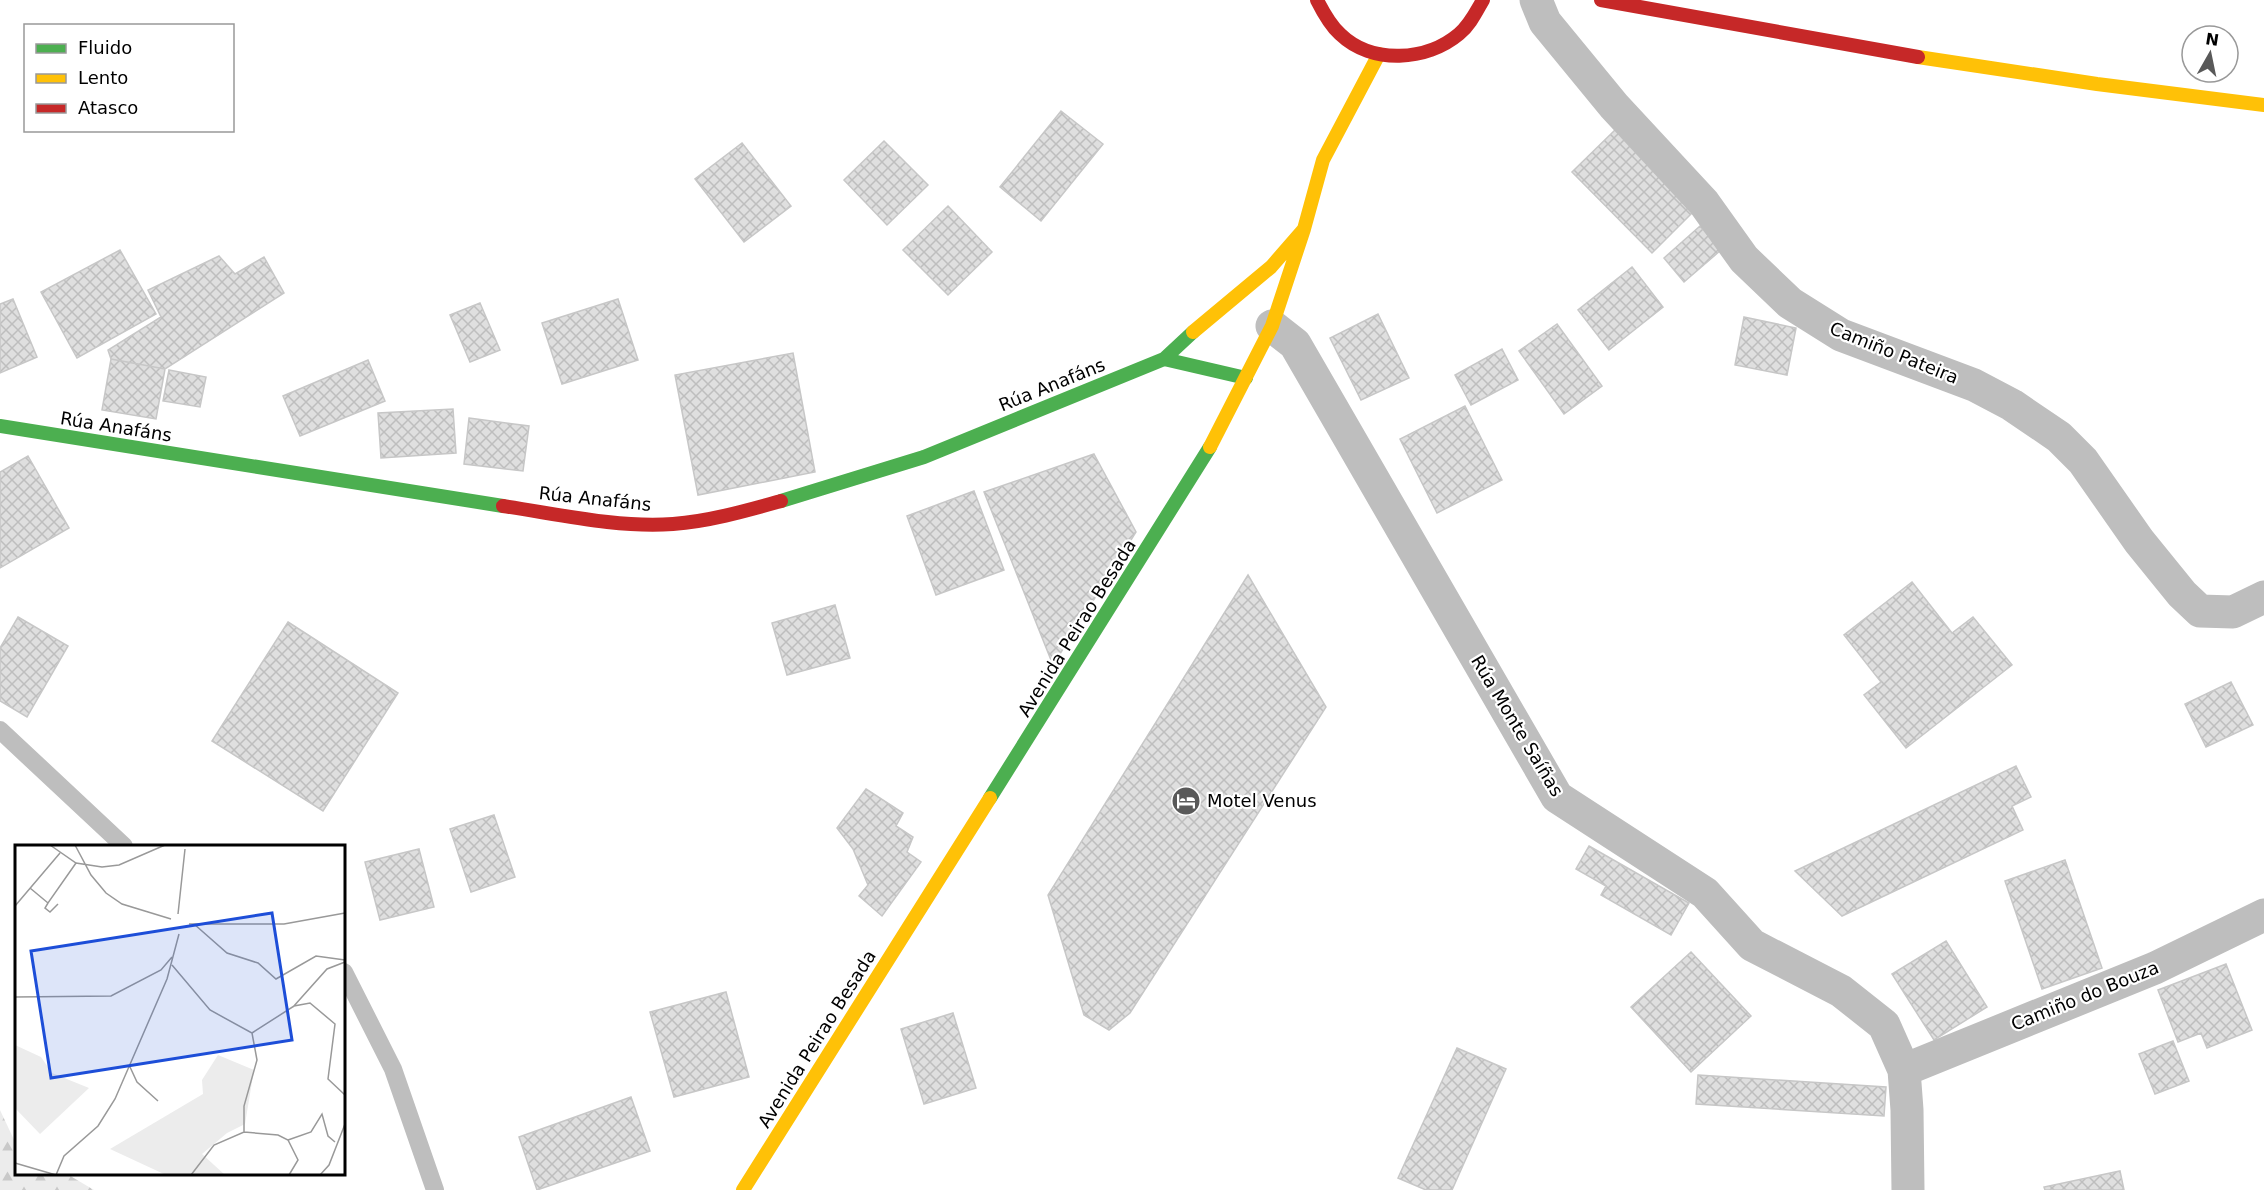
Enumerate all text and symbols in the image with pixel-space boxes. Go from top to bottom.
legend [24,24,234,132]
north arrow [2180,24,2240,84]
text: N [2204,29,2220,50]
text: Fluido [78,37,132,58]
text: Lento [78,67,128,88]
text: Atasco [78,97,138,118]
street label: Camiño Pateira [1827,317,1962,388]
street label: Rúa Anafáns [996,354,1108,415]
street label: Rúa Anafáns [59,407,173,446]
street label: Rúa Anafáns [538,482,652,515]
street label: Avenida Peirao Besada [1013,535,1140,720]
street label: Rúa Monte Saíñas [1467,651,1568,800]
hotel icon: Motel Venus [1170,785,1202,817]
place label: Motel Venus [1207,790,1317,811]
inset map [15,845,345,1175]
street label: Avenida Peirao Besada [753,946,880,1131]
street label: Camiño do Bouza [2008,956,2162,1035]

